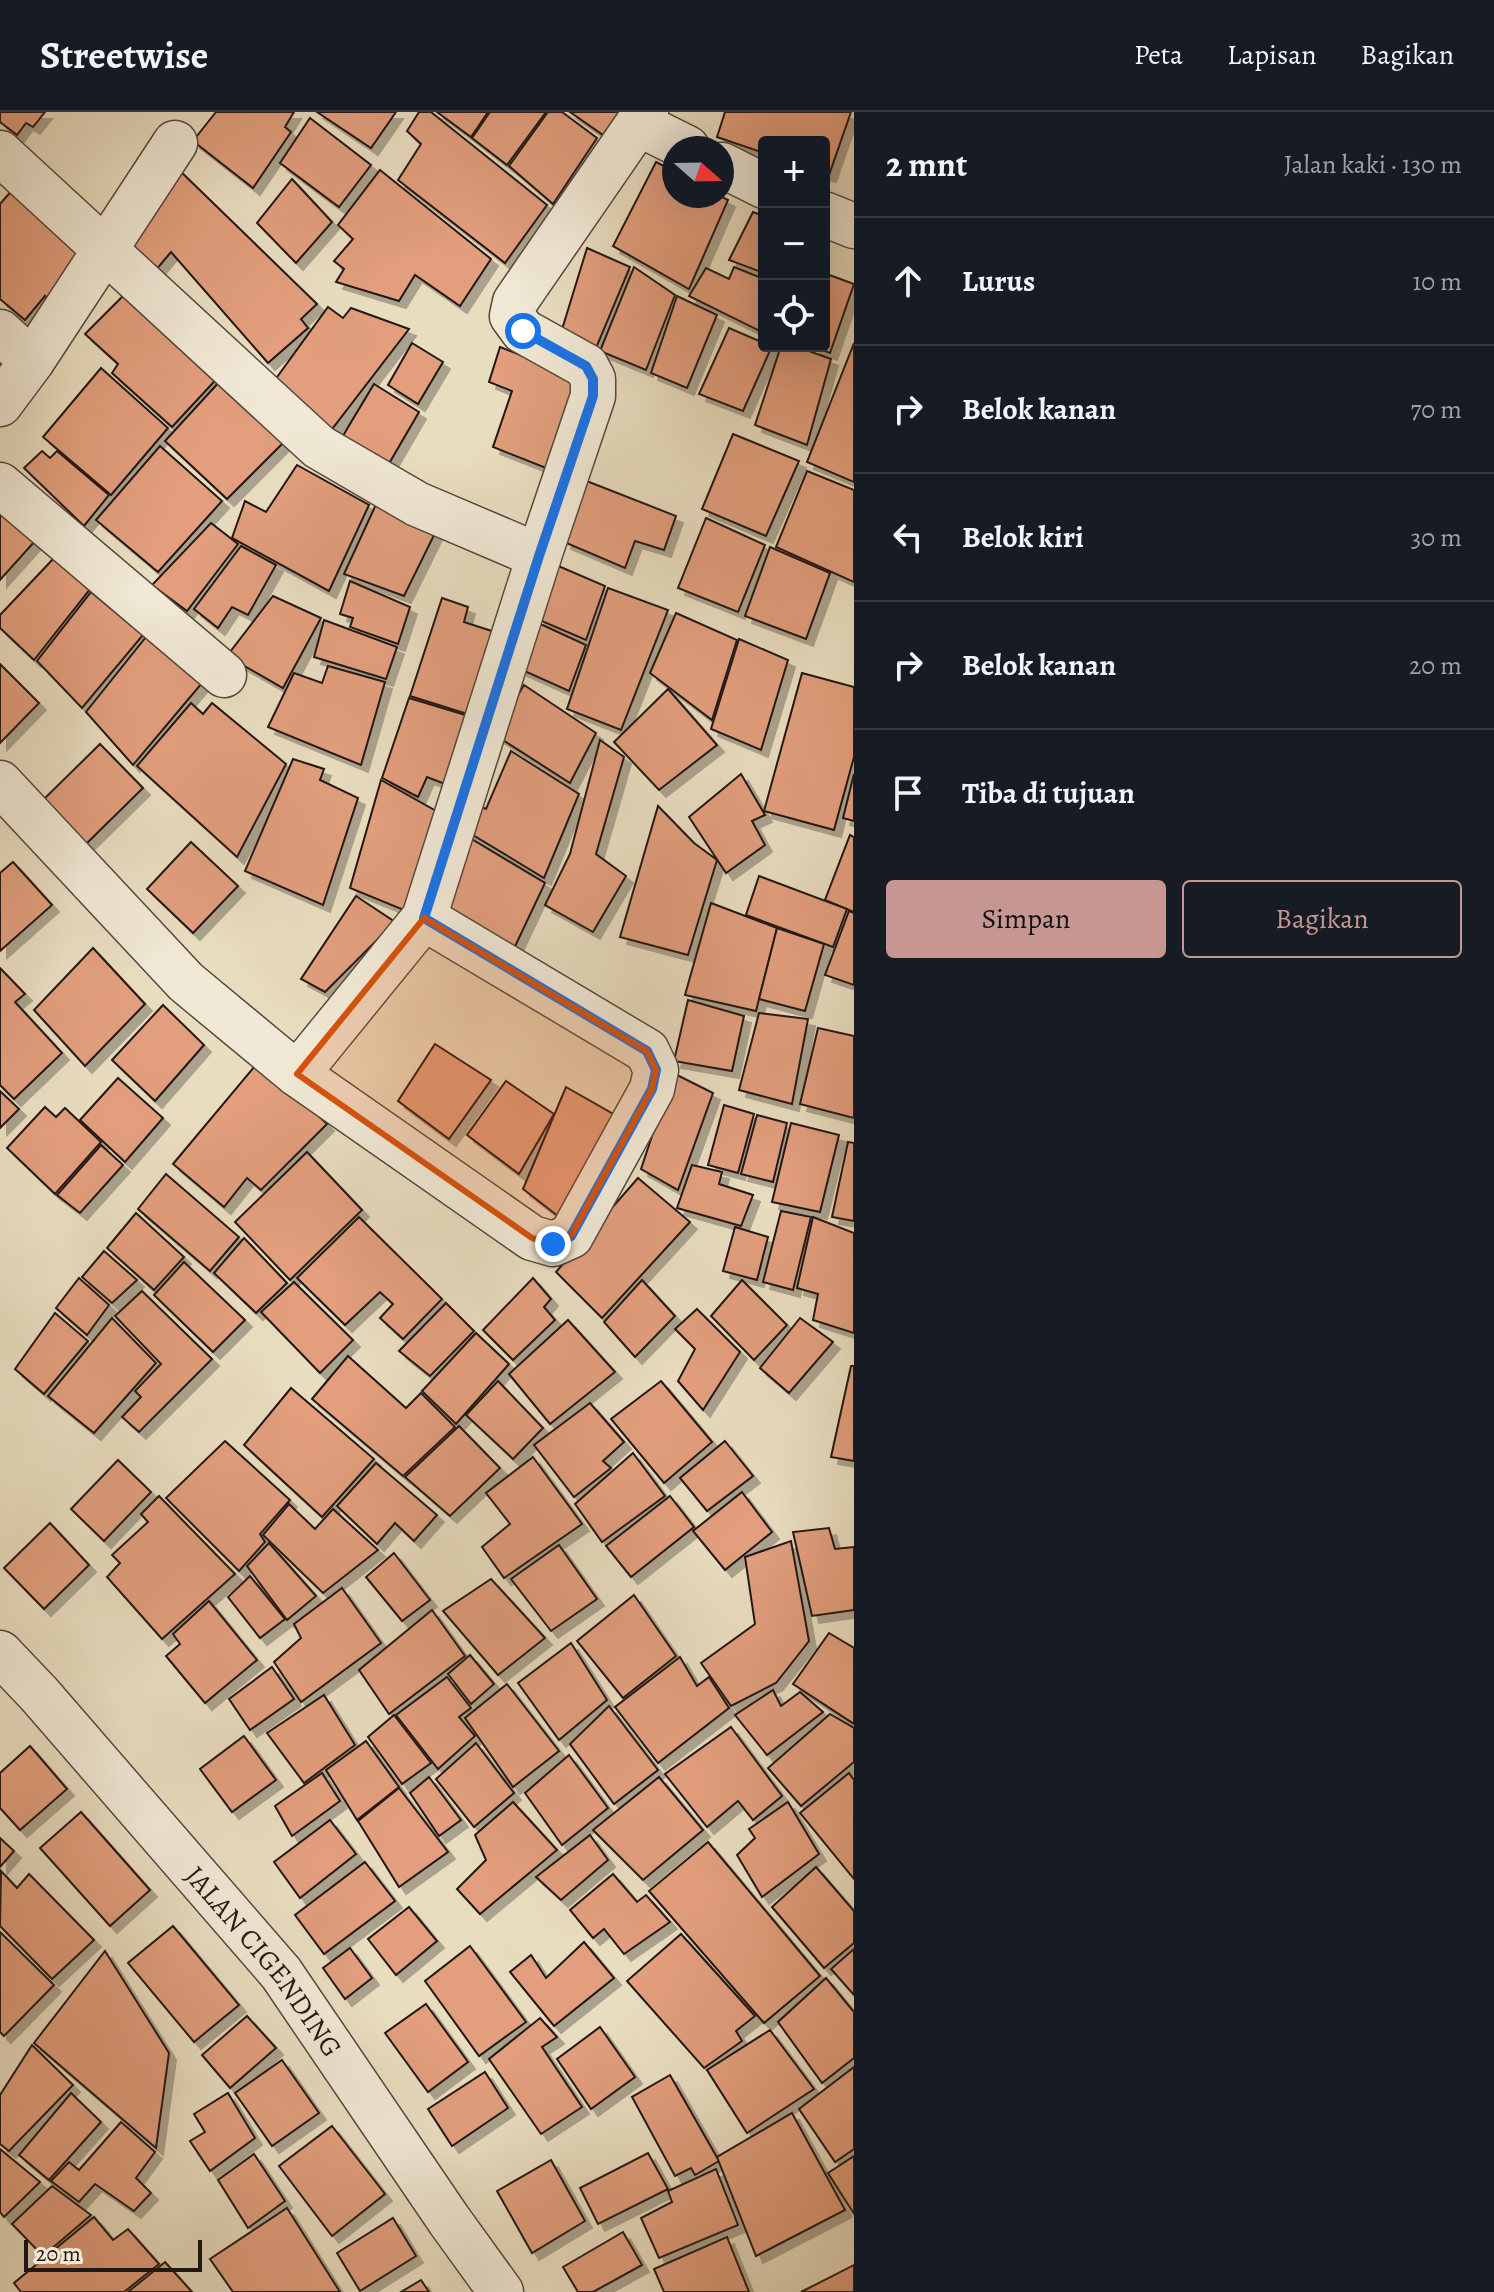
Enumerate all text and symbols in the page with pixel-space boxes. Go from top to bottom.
text: Streetwise [40,29,208,81]
text: Peta [1134,36,1183,74]
text: Lapisan [1227,36,1317,74]
text: Bagikan [1361,36,1454,74]
north arrow [662,136,734,208]
map controls [758,136,830,352]
button: + [758,136,830,208]
text: 2 mnt [886,141,967,188]
text: Jalan kaki · 130 m [1284,147,1462,182]
button: − [758,208,830,280]
icon: ahead [886,259,930,303]
text: Lurus [962,261,1035,301]
text: 10 m [1412,264,1462,299]
button: locate [758,280,830,352]
route start [505,313,541,349]
icon: right [886,387,930,431]
text: Belok kanan [962,389,1116,429]
text: 70 m [1410,392,1462,427]
icon: left [886,515,930,559]
text: Belok kiri [962,517,1084,557]
text: 30 m [1411,520,1462,555]
icon: right [886,643,930,687]
text: Belok kanan [962,645,1116,685]
text: 20 m [1409,648,1462,683]
icon: arrive [886,771,930,815]
text: Tiba di tujuan [962,773,1135,813]
button: Simpan [886,880,1166,958]
button: Bagikan [1182,880,1462,958]
route end [535,1226,571,1262]
street label: JALAN CIGENDING [176,1858,350,2064]
scale bar [24,2236,202,2272]
text: 20 m [36,2239,81,2269]

